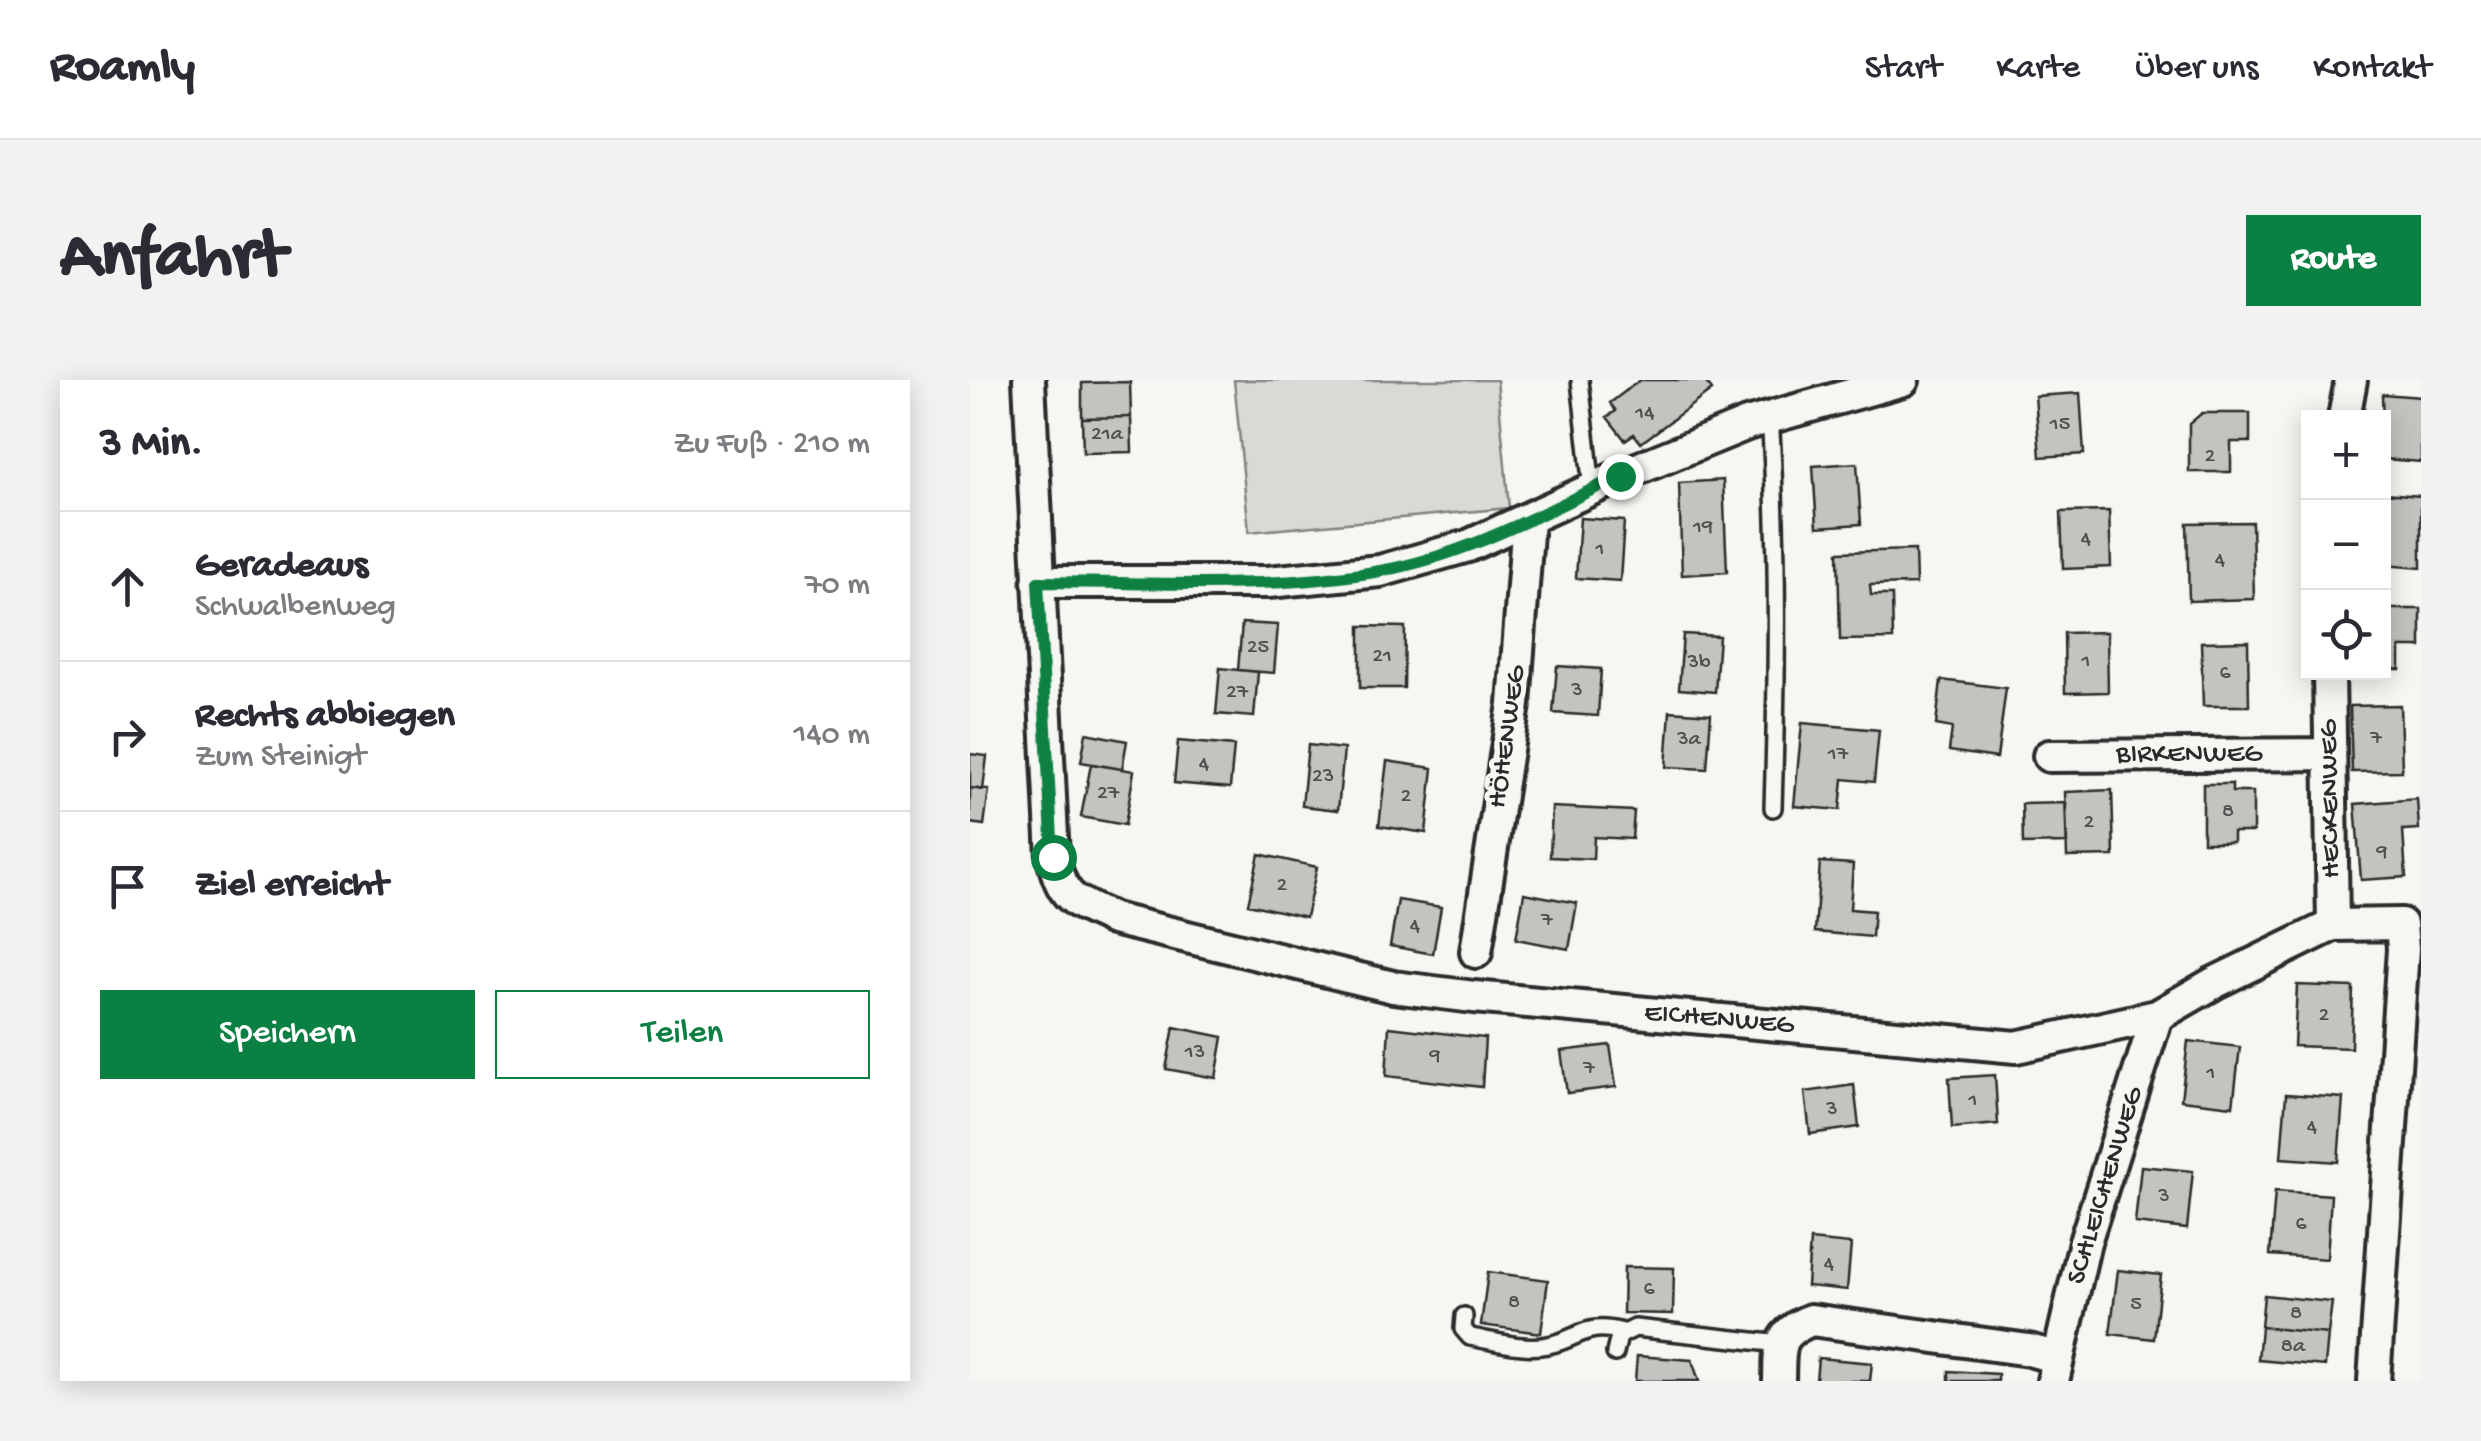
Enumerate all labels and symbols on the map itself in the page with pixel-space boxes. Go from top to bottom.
house number: 14 [1634,401,1655,427]
house number: 15 [2049,412,2070,438]
house number: 21a [1091,422,1124,448]
house number: 2 [2205,444,2216,470]
route end [1598,454,1644,500]
house number: 19 [1692,515,1713,541]
house number: 4 [2081,527,2092,553]
house number: 1 [1595,537,1604,563]
house number: 4 [2215,548,2226,574]
house number: 25 [1247,635,1269,661]
house number: 21 [1372,644,1392,670]
house number: 1 [2081,649,2090,675]
house number: 3b [1686,650,1711,676]
house number: 6 [2219,661,2231,687]
street label: HÖHENWEG [1482,662,1535,810]
house number: 3 [1570,678,1583,704]
house number: 27 [1226,680,1249,706]
street label: HECKENWEG [2313,718,2349,879]
house number: 7 [2369,726,2382,752]
house number: 3a [1676,727,1702,753]
street label: BIRKENWEG [2115,739,2263,772]
house number: 17 [1827,742,1849,768]
house number: 4 [1199,752,1210,778]
house number: 23 [1312,764,1334,790]
house number: 27 [1097,781,1120,807]
house number: 2 [1401,784,1412,810]
house number: 8 [2222,799,2234,825]
house number: 2 [2084,810,2095,836]
route start [1031,835,1077,881]
house number: 9 [2375,840,2388,866]
house number: 2 [1277,873,1288,899]
house number: 7 [1540,908,1553,934]
house number: 4 [1410,914,1421,940]
street label: EICHENWEG [1643,997,1796,1043]
house number: 2 [2319,1003,2330,1029]
house number: 13 [1184,1040,1205,1066]
house number: 9 [1428,1044,1441,1070]
house number: 7 [1582,1056,1595,1082]
house number: 1 [2206,1061,2215,1087]
street label: SCHLEICHENWEG [2060,1082,2152,1289]
house number: 1 [1968,1088,1977,1114]
house number: 3 [1825,1097,1838,1123]
house number: 4 [2307,1115,2318,1141]
house number: 3 [2157,1184,2170,1210]
house number: 6 [2295,1212,2307,1238]
house number: 4 [1824,1252,1835,1278]
house number: 6 [1643,1277,1655,1303]
house number: 8 [1508,1290,1520,1316]
house number: 5 [2130,1292,2142,1318]
house number: 8 [2290,1301,2302,1327]
house number: 8a [2281,1334,2306,1360]

